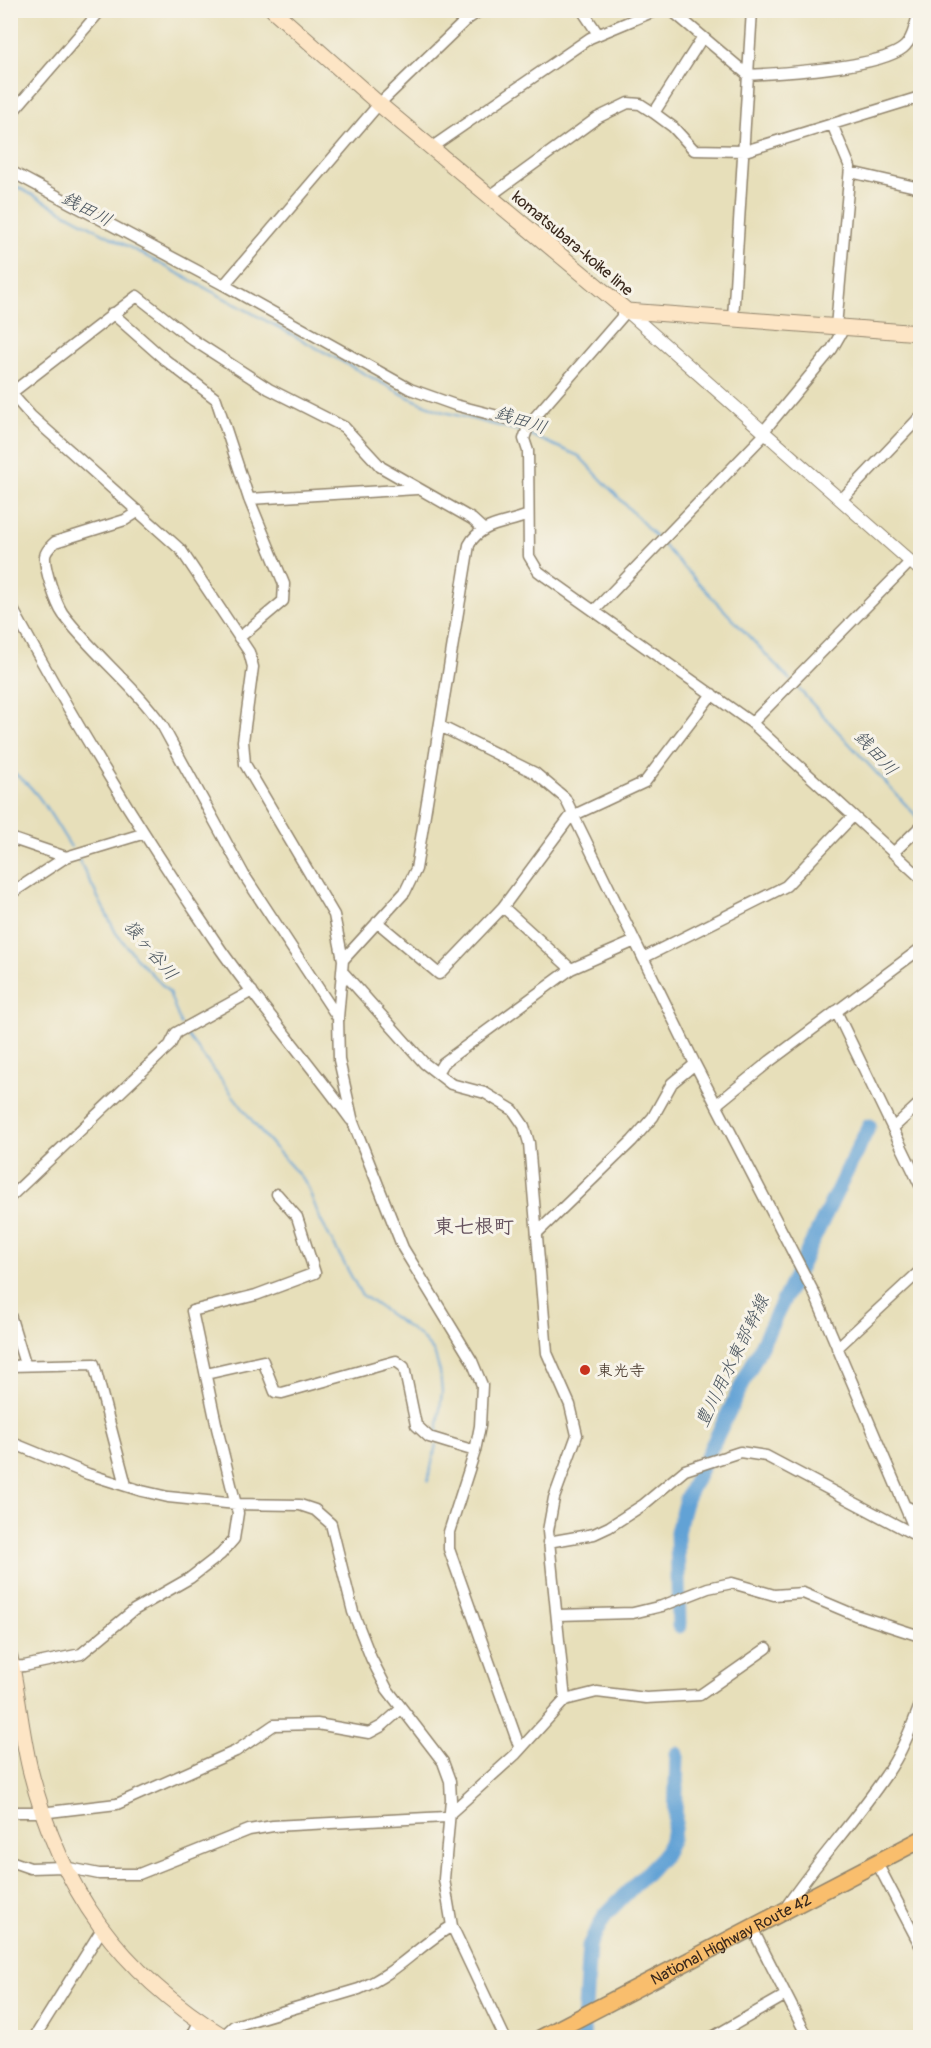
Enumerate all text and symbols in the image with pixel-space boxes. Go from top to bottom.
water label: 銭田川 [58,187,116,232]
street label: komatsubara-koike line [508,187,637,300]
water label: 銭田川 [492,401,550,440]
water label: 銭田川 [849,726,902,781]
water label: 猿ヶ谷川 [119,915,183,985]
district label: 東七根町 [434,1214,514,1239]
water label: 豊川用水東部幹線 [691,1291,775,1431]
place label: 東光寺 [597,1361,645,1381]
marker: 東光寺 [578,1363,592,1377]
street label: National Highway Route 42 [647,1890,815,1990]

